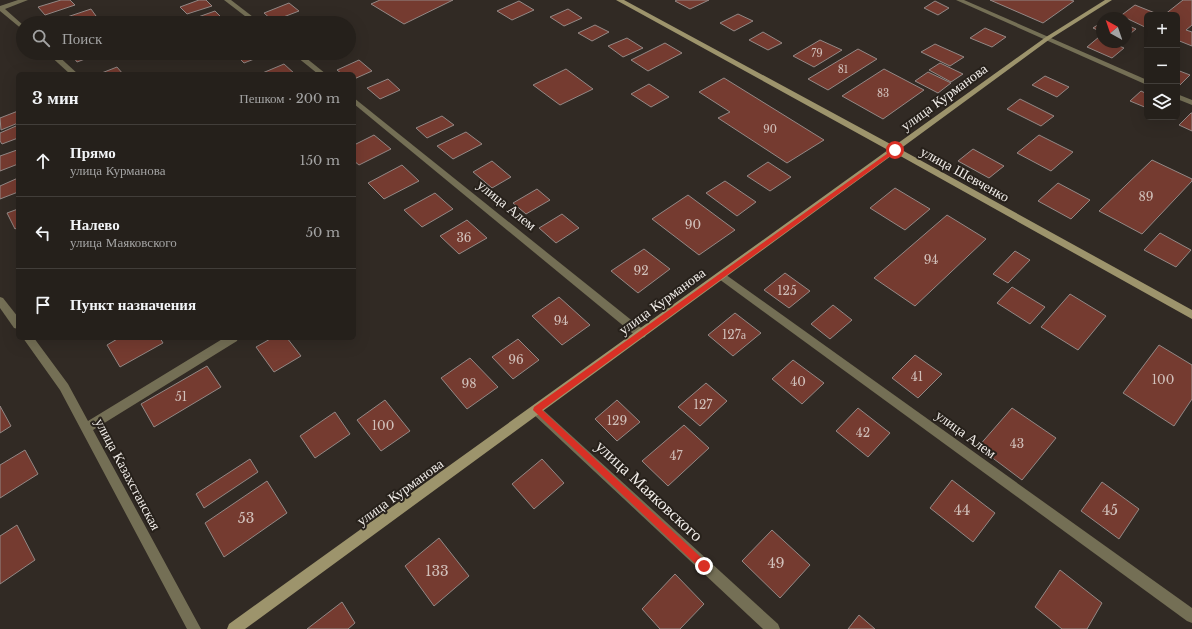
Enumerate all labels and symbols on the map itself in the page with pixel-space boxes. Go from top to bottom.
north arrow [1096,12,1132,48]
house number: 79 [811,47,823,60]
street label: улица Курманова [897,59,991,134]
house number: 81 [838,63,848,76]
house number: 83 [877,87,889,100]
house number: 90 [763,123,777,136]
route start [886,141,904,159]
street label: улица Шевченко [917,142,1013,206]
street label: улица Алем [474,176,540,234]
house number: 89 [1139,189,1154,204]
house number: 90 [685,217,701,232]
house number: 36 [456,230,472,245]
house number: 94 [924,252,938,267]
street label: улица Курманова [615,263,709,338]
house number: 92 [633,263,649,278]
house number: 125 [777,283,797,298]
house number: 94 [554,313,568,328]
house number: 127а [722,327,747,342]
house number: 96 [508,352,524,367]
house number: 41 [911,369,923,384]
house number: 100 [1152,372,1174,387]
house number: 40 [790,374,806,389]
house number: 98 [462,376,477,391]
house number: 51 [175,389,187,404]
house number: 127 [694,397,713,412]
street label: улица Алем [932,406,1000,462]
house number: 129 [607,413,627,428]
street label: улица Казахстанская [91,415,165,533]
house number: 100 [372,418,394,433]
house number: 42 [856,425,870,440]
street label: улица Маяковского [591,436,707,546]
house number: 43 [1010,436,1024,451]
house number: 47 [669,448,683,463]
street label: улица Курманова [353,454,447,529]
house number: 44 [954,501,970,519]
house number: 45 [1102,501,1118,519]
house number: 53 [238,509,254,527]
house number: 49 [767,554,785,572]
route end [695,557,713,575]
house number: 133 [425,562,449,580]

